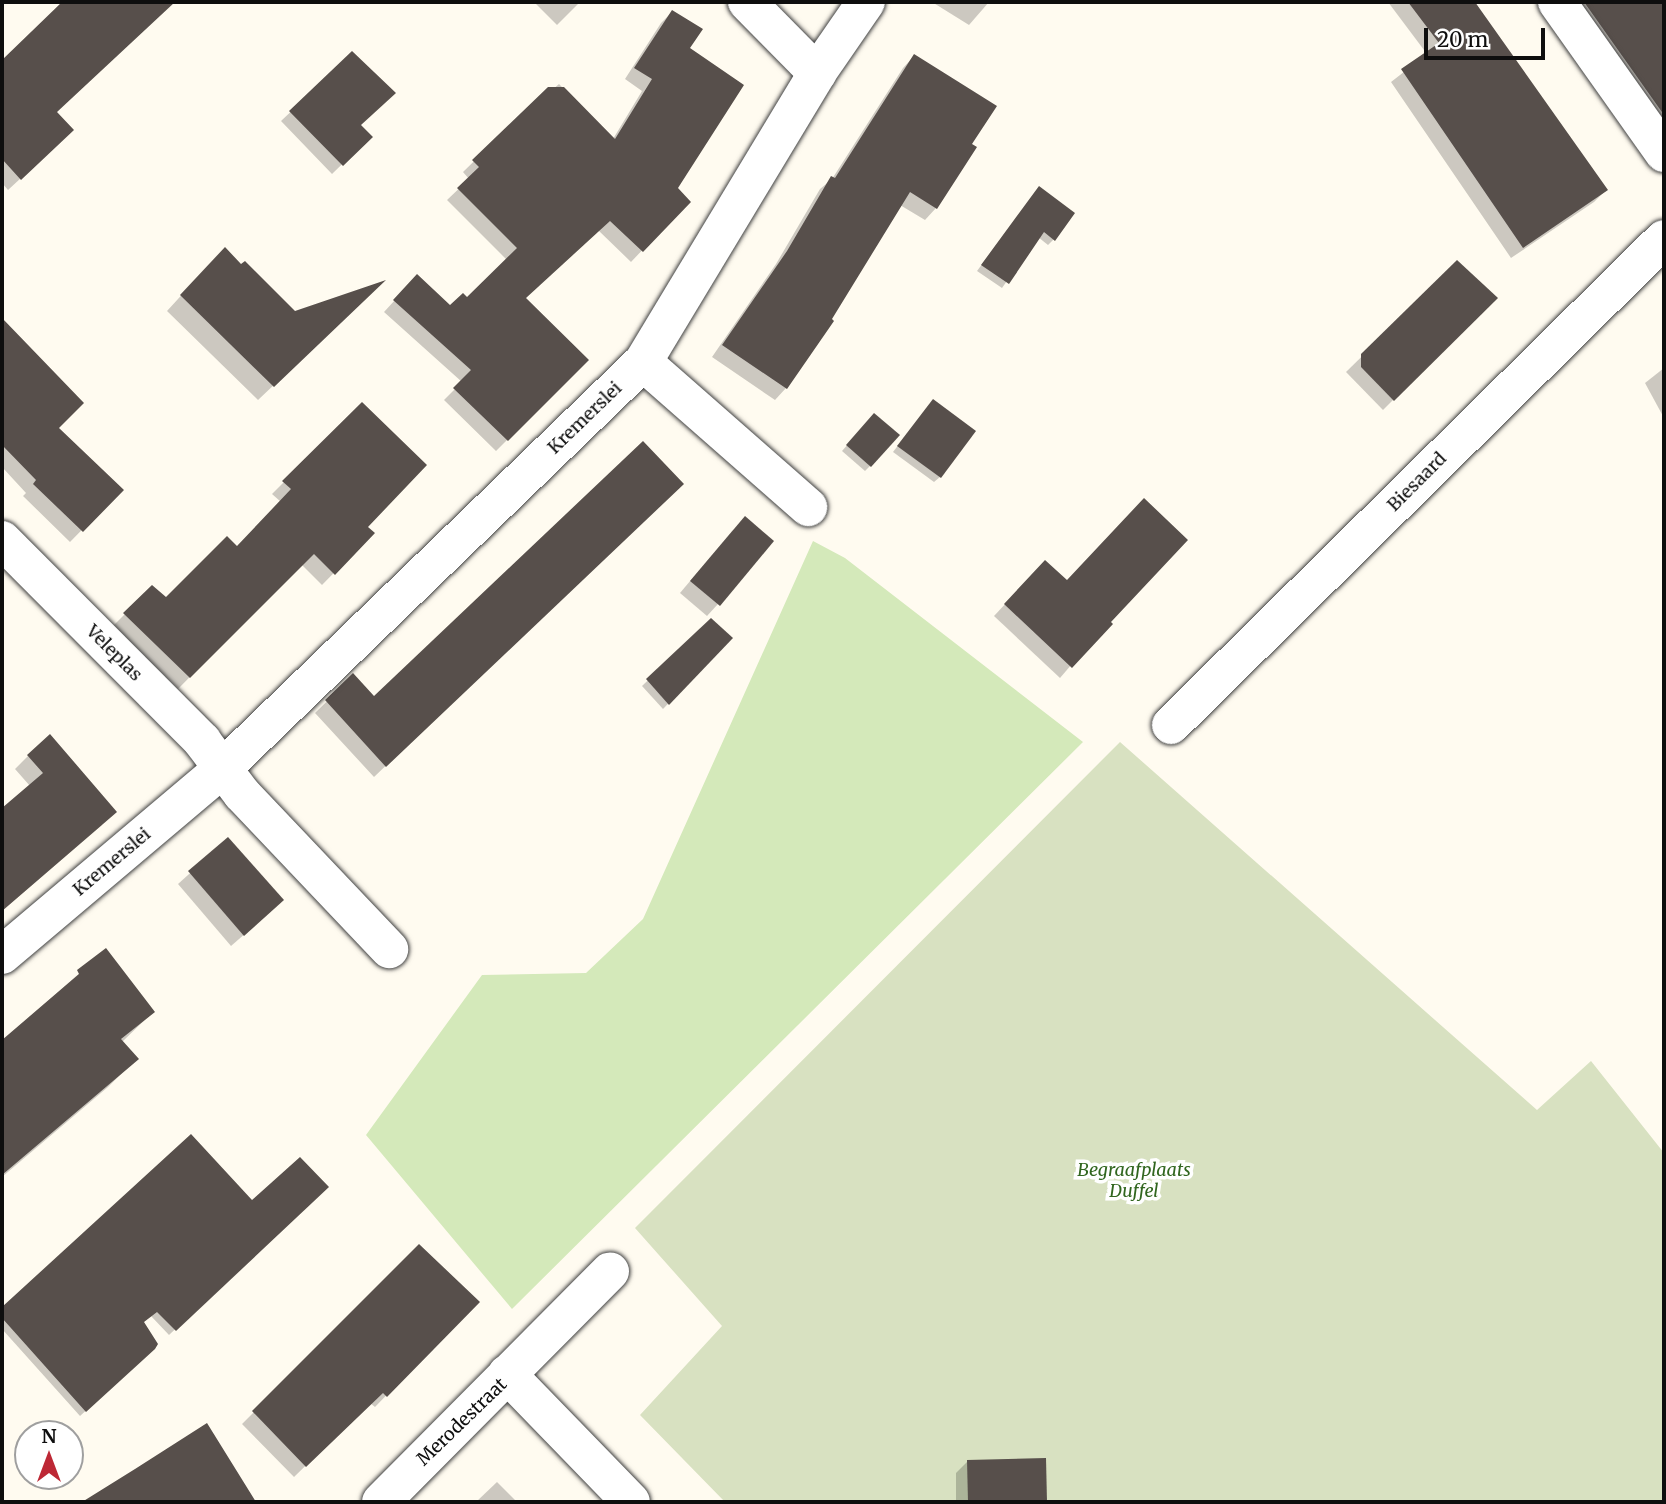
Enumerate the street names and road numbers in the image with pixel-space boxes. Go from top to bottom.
street label: Kremerslei [544,377,626,459]
street label: Biesaard [1383,448,1451,516]
street label: Veleplas [82,621,146,685]
street label: Kremerslei [69,823,155,901]
street label: Merodestraat [413,1374,511,1470]

